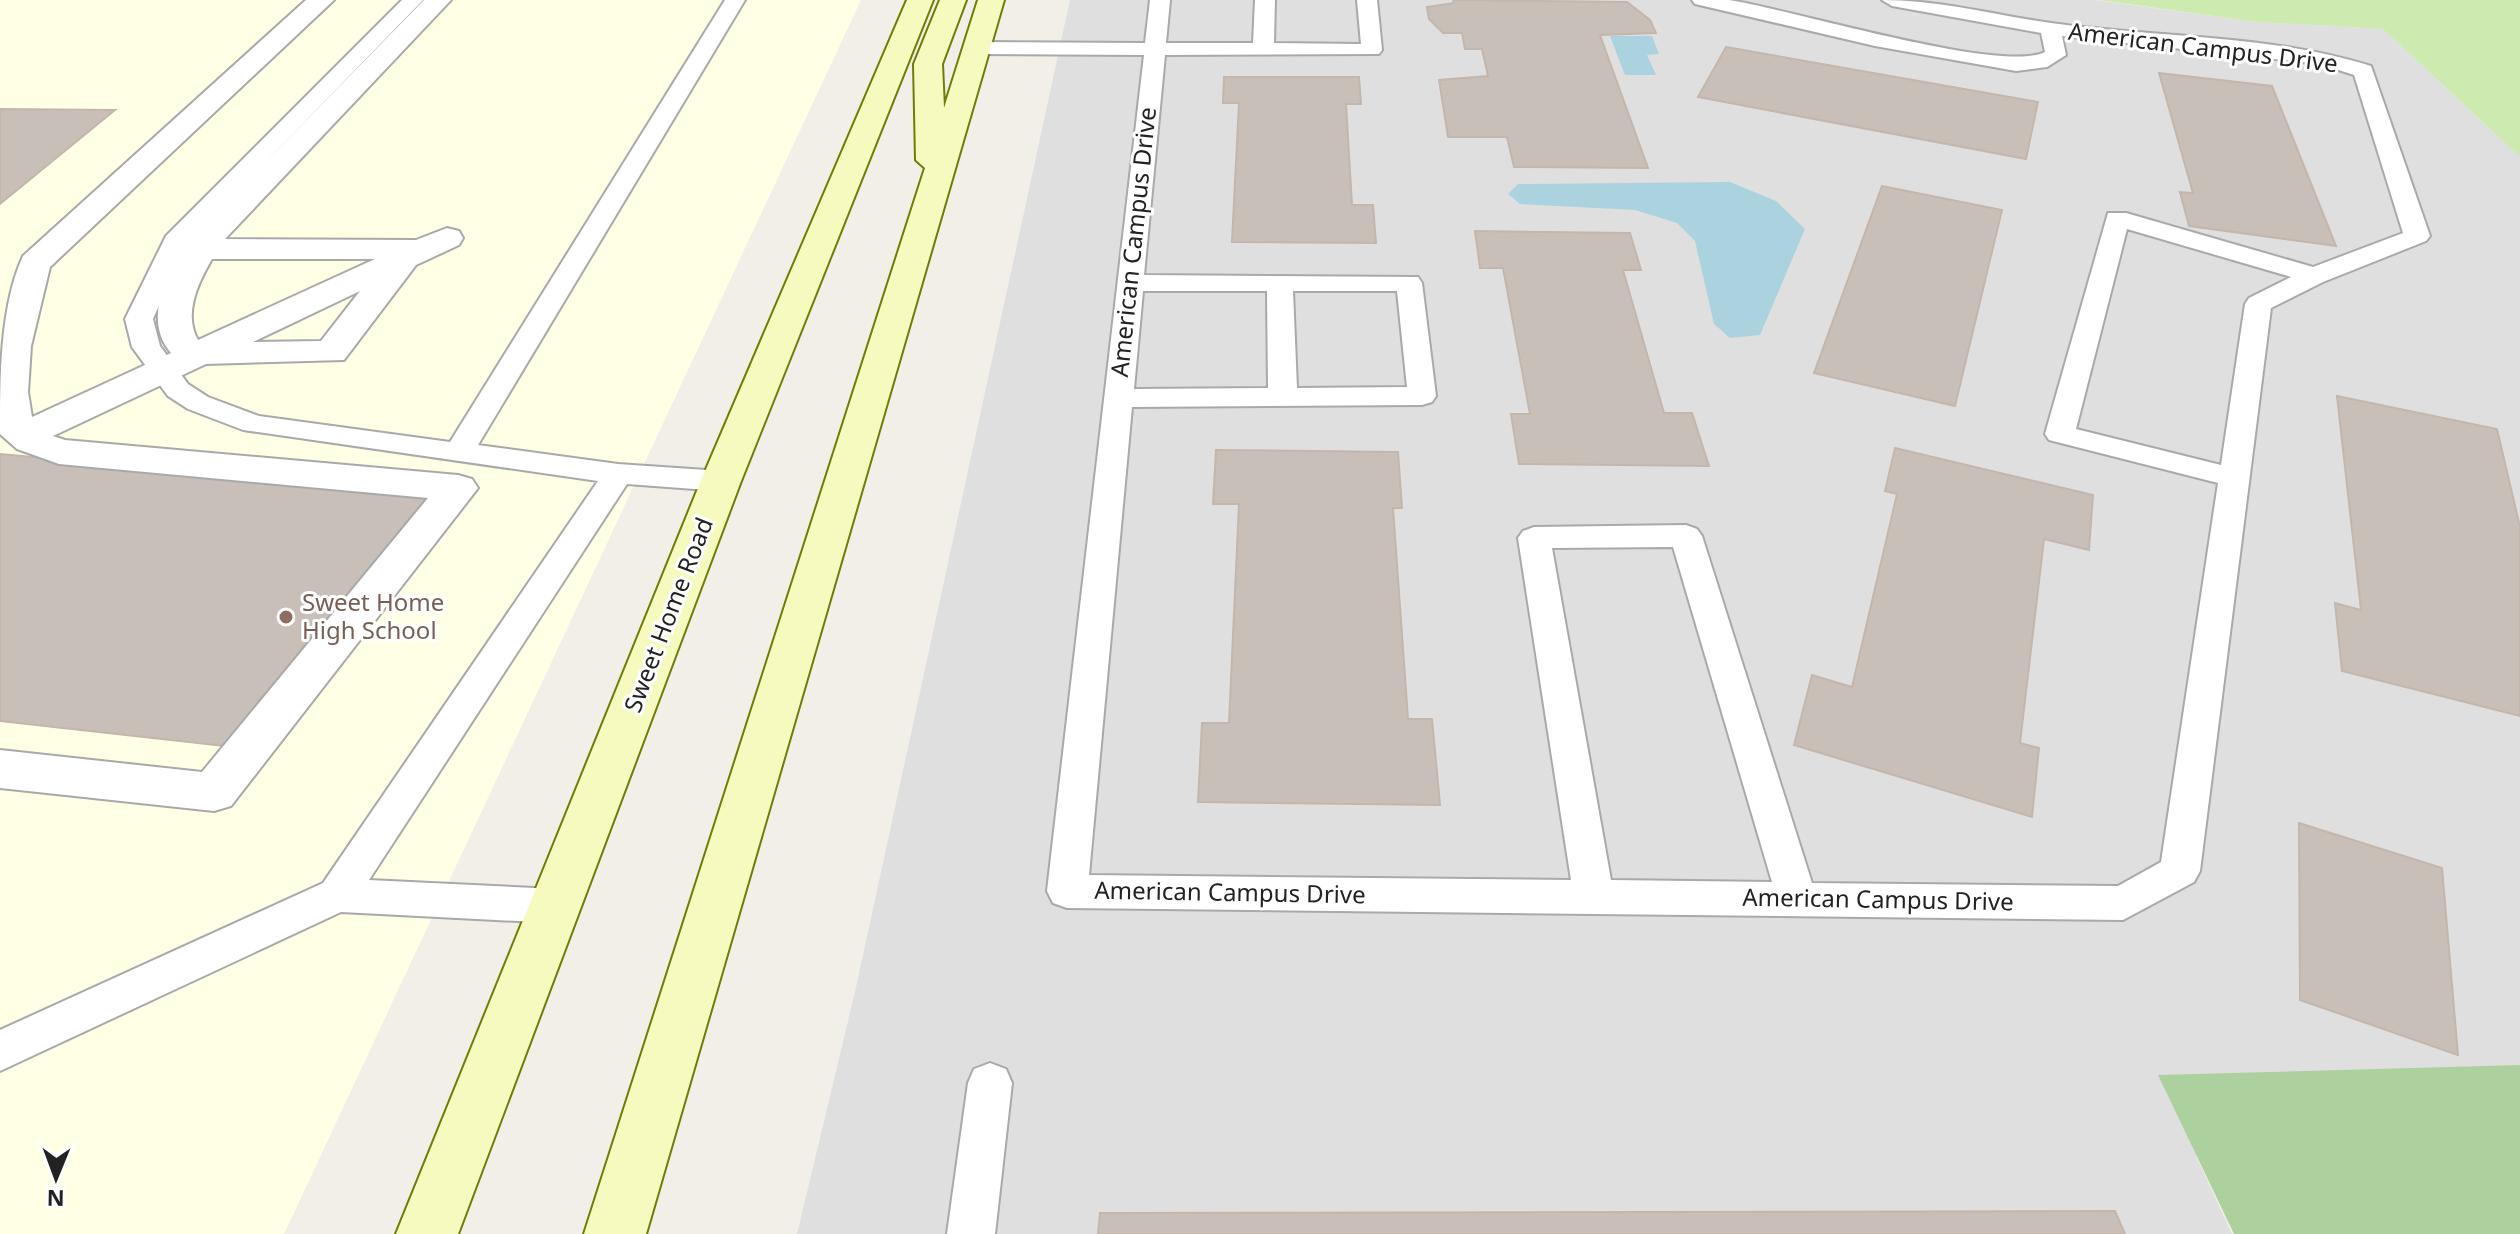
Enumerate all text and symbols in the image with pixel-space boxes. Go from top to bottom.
street label: American Campus Drive [2067,14,2340,79]
street label: American Campus Drive [1102,105,1163,378]
street label: Sweet Home Road [615,512,720,717]
place label: Sweet Home High School [302,585,444,646]
marker: Sweet Home High School [277,608,295,626]
street label: American Campus Drive [1094,873,1366,910]
street label: American Campus Drive [1742,880,2014,917]
north arrow [16,1138,96,1218]
text: N [46,1184,65,1214]

